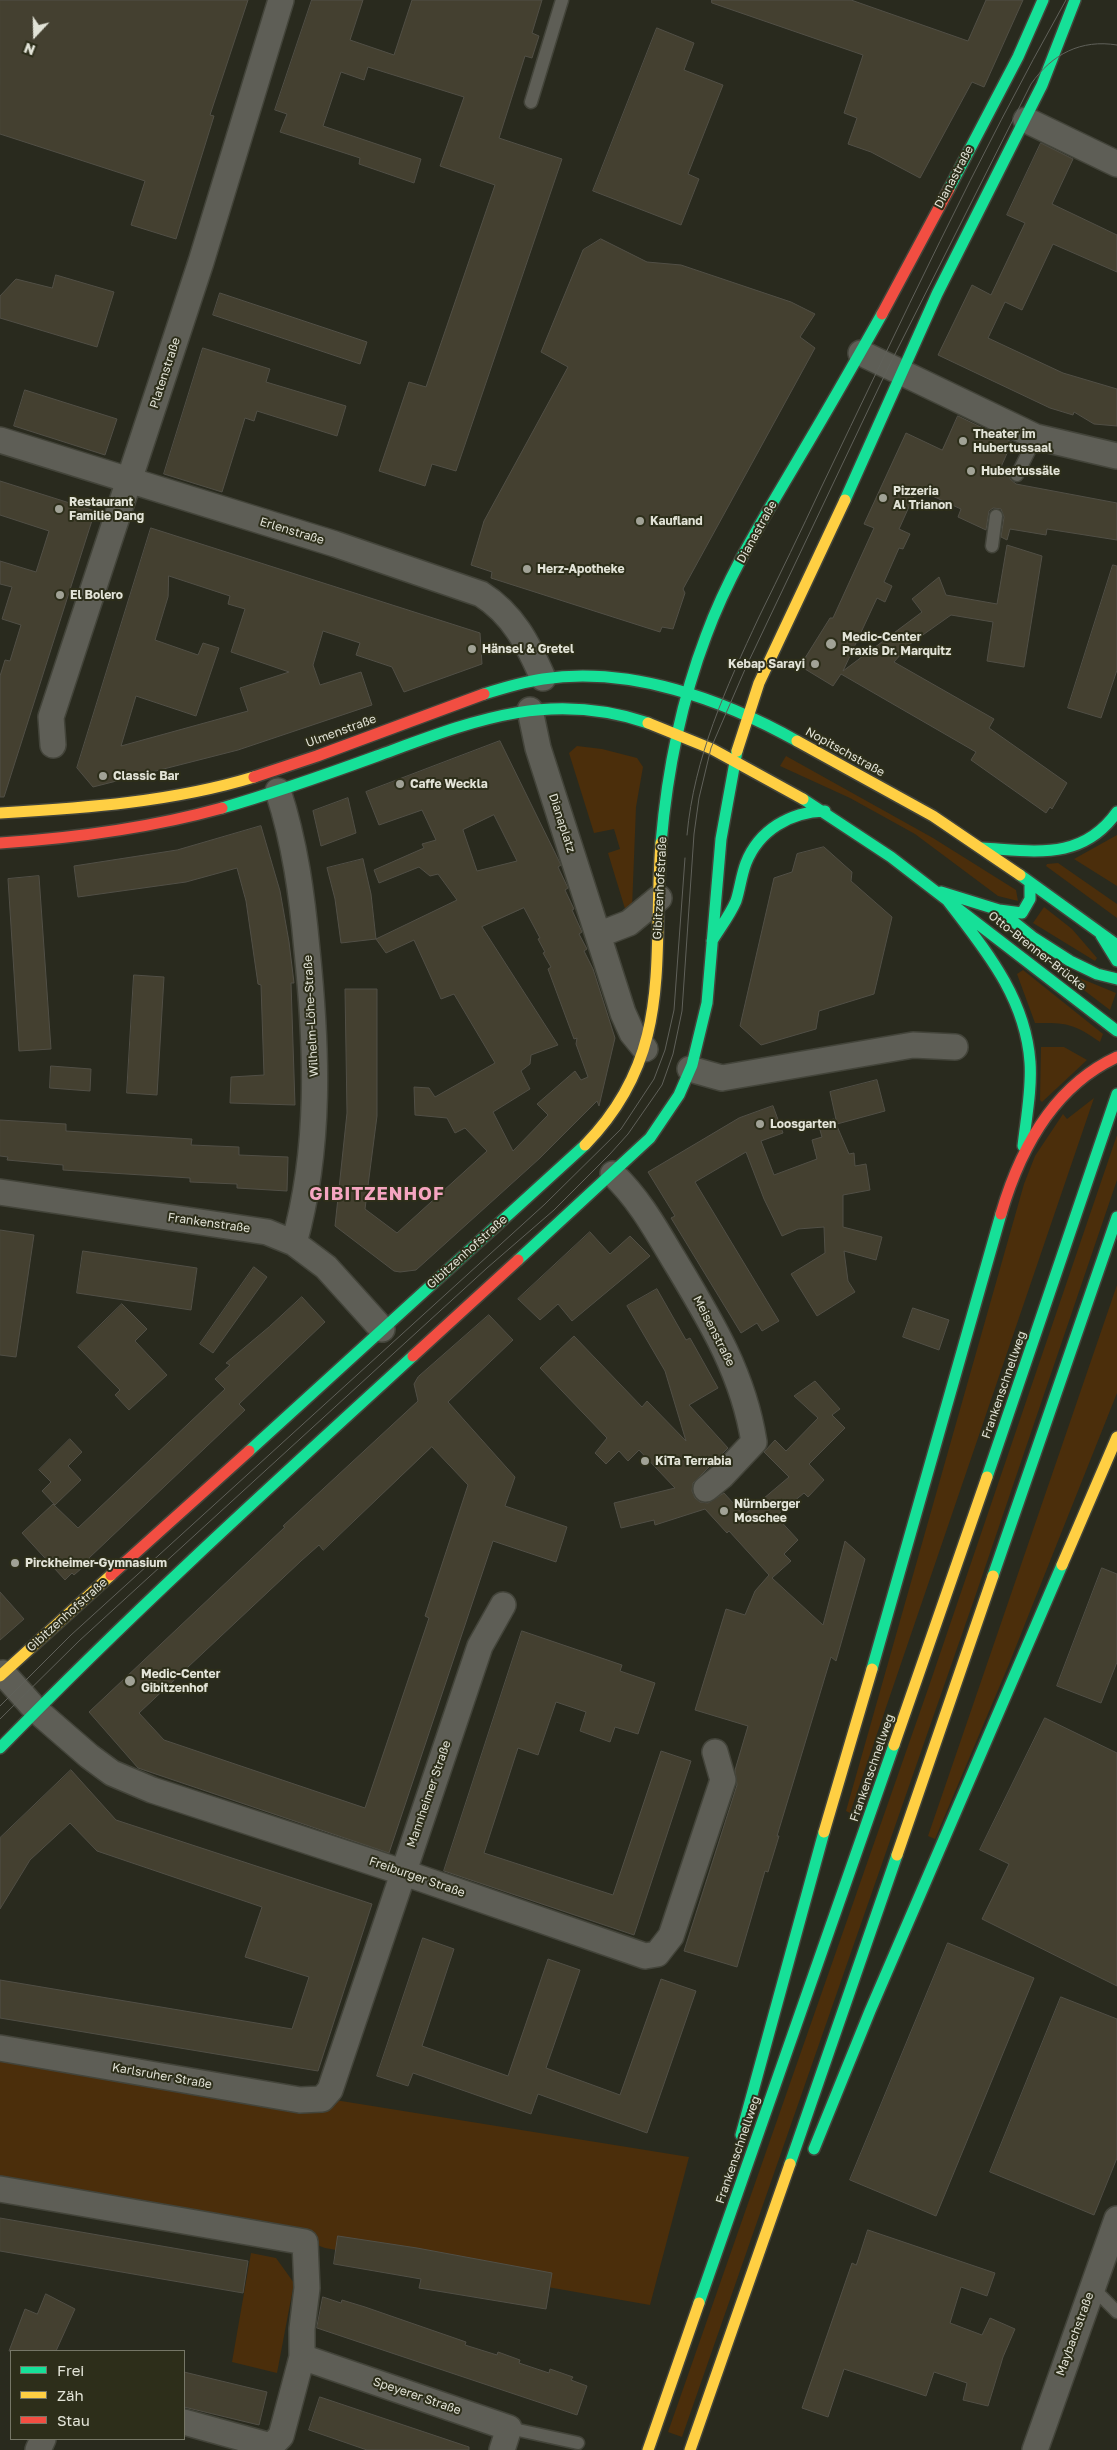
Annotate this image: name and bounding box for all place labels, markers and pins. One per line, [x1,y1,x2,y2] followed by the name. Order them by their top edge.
[973,427,1052,455] place label: Theater im Hubertussaal
[957,435,969,447] marker: Theater im Hubertussaal
[981,464,1060,478] place label: Hubertussäle
[965,465,977,477] marker: Hubertussäle
[893,484,952,512] place label: Pizzeria Al Trianon
[877,492,889,504] marker: Pizzeria Al Trianon
[69,495,144,523] place label: Restaurant Familie Dang
[53,503,65,515] marker: Restaurant Familie Dang
[650,514,703,528] place label: Kaufland
[634,515,646,527] marker: Kaufland
[537,562,624,576] place label: Herz-Apotheke
[521,563,533,575] marker: Herz-Apotheke
[70,588,123,602] place label: El Bolero
[54,589,66,601] marker: El Bolero
[842,630,951,658] place label: Medic-Center Praxis Dr. Marquitz
[824,637,838,651] marker: Medic-Center Praxis Dr. Marquitz
[482,642,574,656] place label: Hänsel & Gretel
[466,643,478,655] marker: Hänsel & Gretel
[728,657,805,671] place label: Kebap Sarayi
[809,658,821,670] marker: Kebap Sarayi
[113,769,179,783] place label: Classic Bar
[97,770,109,782] marker: Classic Bar
[410,777,488,791] place label: Caffe Weckla
[394,778,406,790] marker: Caffe Weckla
[770,1117,836,1131] place label: Loosgarten
[754,1118,766,1130] marker: Loosgarten
[655,1454,731,1468] place label: KiTa Terrabia
[639,1455,651,1467] marker: KiTa Terrabia
[734,1497,800,1525] place label: Nürnberger Moschee
[718,1505,730,1517] marker: Nürnberger Moschee
[25,1556,167,1570] place label: Pirckheimer-Gymnasium
[9,1557,21,1569] marker: Pirckheimer-Gymnasium
[141,1667,220,1695] place label: Medic-Center Gibitzenhof
[123,1674,137,1688] marker: Medic-Center Gibitzenhof

